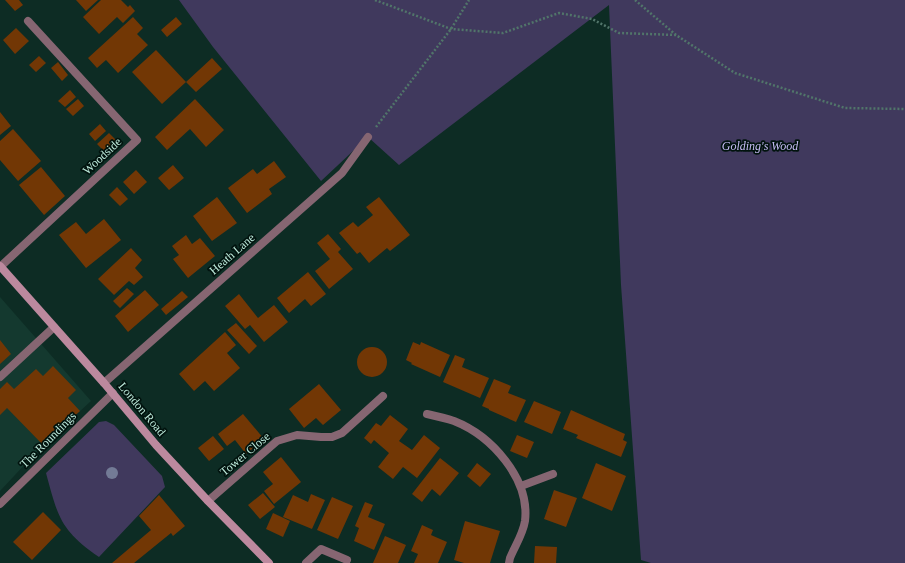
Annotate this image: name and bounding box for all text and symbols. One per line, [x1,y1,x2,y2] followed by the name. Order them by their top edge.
[80,135,124,177] street label: Woodside
[722,139,799,153] park label: Golding's Wood
[206,230,258,278] street label: Heath Lane
[116,379,168,439] street label: London Road
[17,409,79,471] street label: The Roundings
[217,429,273,479] street label: Tower Close

